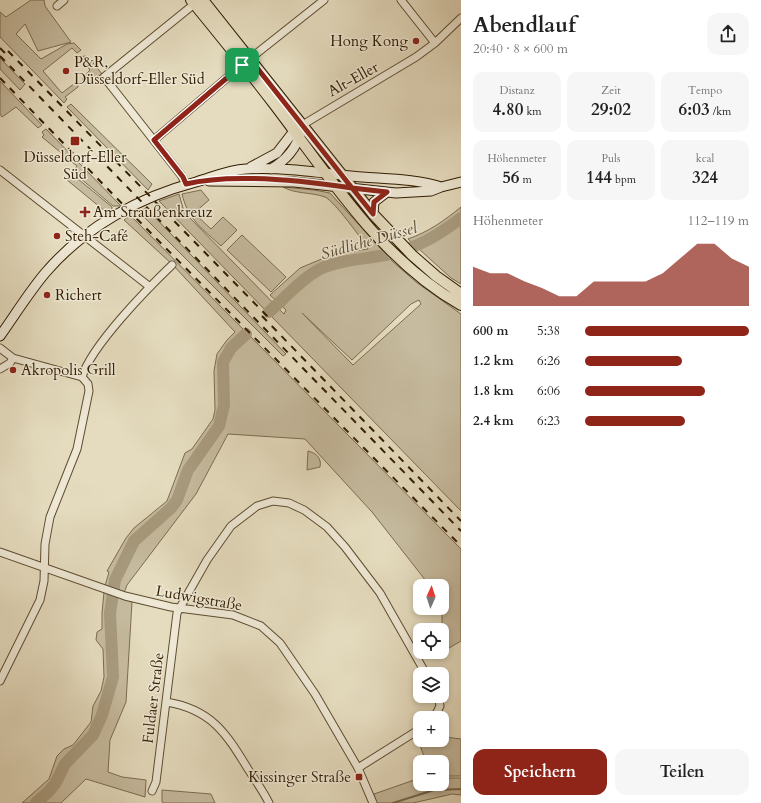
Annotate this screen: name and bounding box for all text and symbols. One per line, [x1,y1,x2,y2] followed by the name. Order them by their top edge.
[473,10,576,40] text: Abendlauf
[707,13,749,55] button: share
[330,31,409,51] place label: Hong Kong
[411,36,421,46] marker: Hong Kong
[473,40,568,58] text: 20:40 · 8 × 600 m
[225,48,259,82] pin
[74,52,205,89] place label: P&R, Düsseldorf-Eller Süd
[231,54,253,76] icon: arrive
[324,57,382,101] street label: Alt-Eller
[61,66,71,76] marker: P&R, Düsseldorf-Eller Süd
[499,83,535,98] text: Distanz
[601,83,621,98] text: Zeit
[688,83,722,98] text: Tempo
[492,98,523,121] text: 4.80
[591,98,631,121] text: 29:02
[679,98,710,121] text: 6:03
[523,104,542,119] text: km
[710,104,731,119] text: /km
[69,135,81,147] marker: Düsseldorf-Eller Süd
[23,147,127,184] place label: Düsseldorf-Eller Süd
[487,151,547,166] text: Höhenmeter
[601,151,621,166] text: Puls
[696,151,714,166] text: kcal
[502,166,520,189] text: 56
[586,166,612,189] text: 144
[692,166,718,189] text: 324
[520,172,532,187] text: m
[612,172,636,187] text: bpm
[93,202,213,222] place label: Am Straußenkreuz
[80,207,90,217] marker: Am Straußenkreuz
[473,212,543,230] text: Höhenmeter
[687,212,749,230] text: 112–119 m
[318,217,420,265] water label: Südliche Düssel
[65,226,129,246] place label: Steh-Café
[52,231,62,241] marker: Steh-Café
[55,285,102,305] place label: Richert
[42,290,52,300] marker: Richert
[473,322,508,340] text: 600 m
[537,322,560,340] text: 5:38
[473,352,514,370] text: 1.2 km
[537,352,560,370] text: 6:26
[21,360,116,380] place label: Akropolis Grill
[8,365,18,375] marker: Akropolis Grill
[473,382,514,400] text: 1.8 km
[537,382,560,400] text: 6:06
[473,412,514,430] text: 2.4 km
[537,412,560,430] text: 6:23
[413,579,449,615] north arrow
[413,579,449,791] map controls
[154,581,244,615] street label: Ludwigstraße
[413,623,449,659] button: locate
[138,651,169,745] street label: Fuldaer Straße
[413,667,449,703] button: layers
[413,711,449,747] button: +
[473,749,607,795] button: Speichern
[615,749,749,795] button: Teilen
[413,755,449,791] button: −
[248,767,351,787] place label: Kissinger Straße
[354,772,364,782] marker: Kissinger Straße

